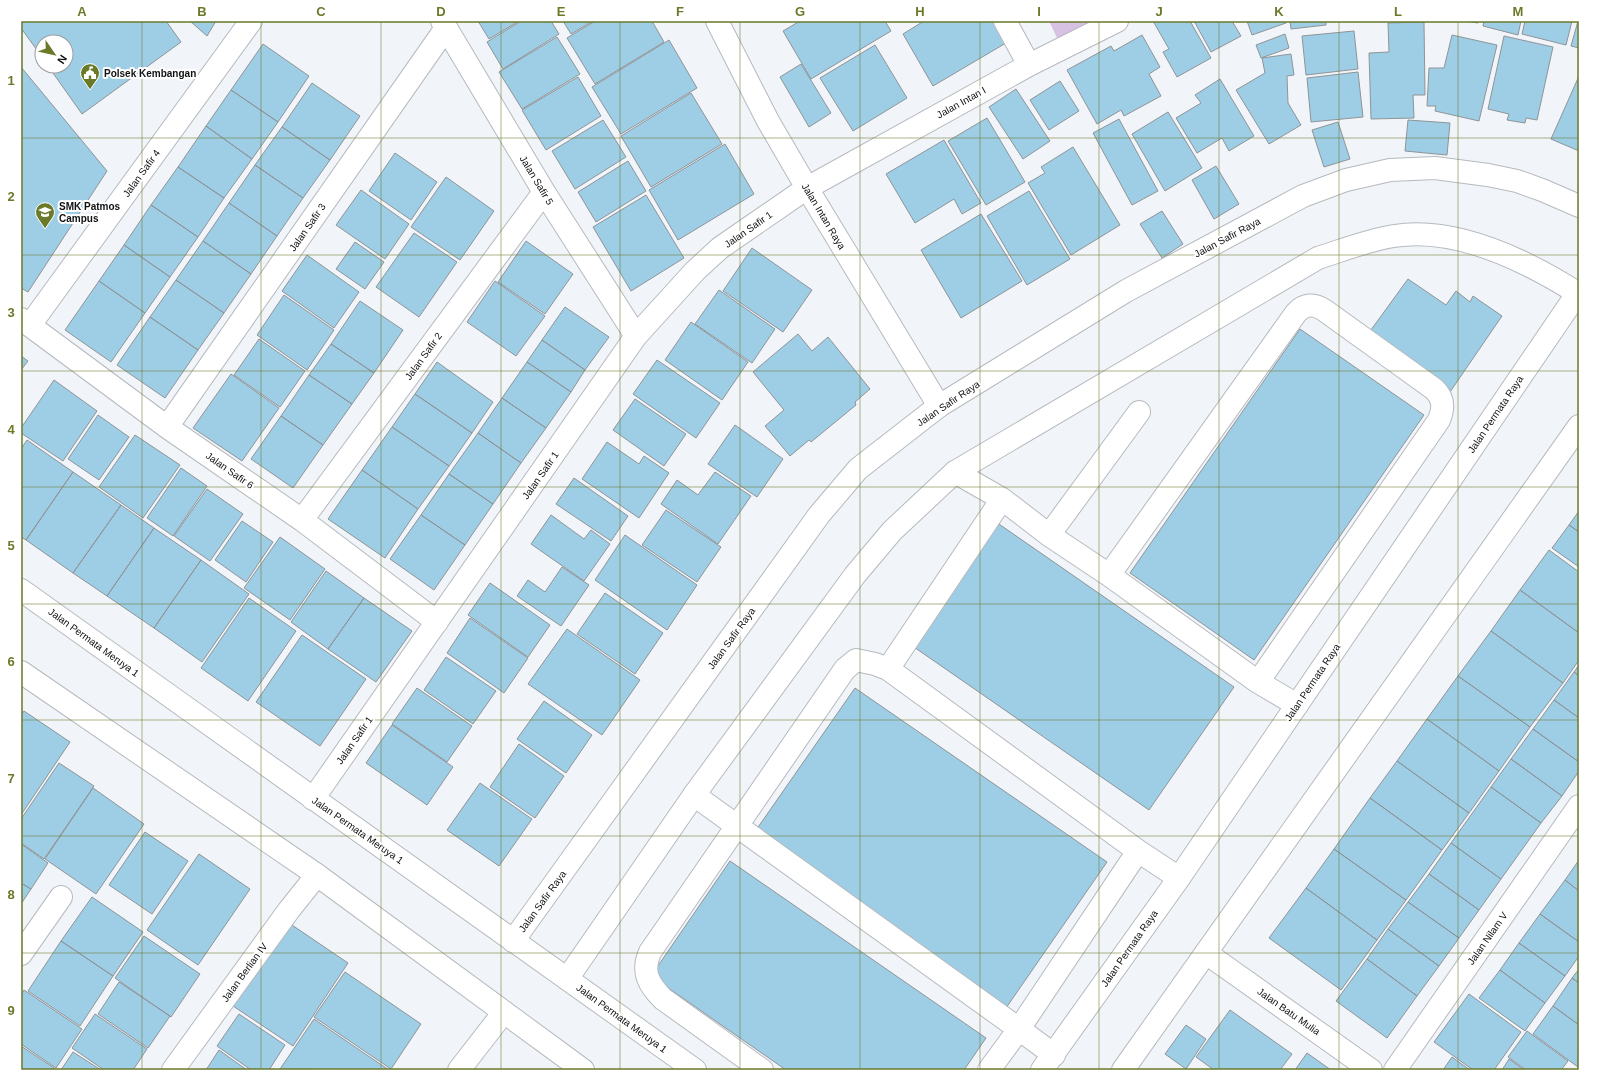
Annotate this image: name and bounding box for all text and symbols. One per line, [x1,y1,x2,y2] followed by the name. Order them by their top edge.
[77,4,87,19] text: A
[197,4,207,19] text: B
[316,4,326,19] text: C
[436,4,446,19] text: D
[557,4,566,19] text: E
[676,4,684,19] text: F
[795,4,805,19] text: G
[915,4,925,19] text: H
[1037,4,1041,19] text: I
[1155,4,1163,19] text: J
[1274,4,1284,19] text: K
[1394,4,1402,19] text: L
[1513,4,1523,19] text: M
[34,34,74,74] north arrow
[55,53,69,66] text: N
[79,62,101,90] public building icon: Polsek Kembangan
[104,68,196,79] place label: Polsek Kembangan
[7,73,15,88] text: 1
[935,84,988,120] street label: Jalan Intan I
[121,147,162,199] street label: Jalan Safir 4
[518,154,556,207] street label: Jalan Safir 5
[800,181,848,252] street label: Jalan Intan Raya
[7,189,15,204] text: 2
[34,201,56,229] school or university icon: SMK Patmos Campus
[59,201,121,224] place label: SMK Patmos Campus
[287,201,328,253] street label: Jalan Safir 3
[722,209,775,250] street label: Jalan Safir 1
[1192,215,1263,260] street label: Jalan Safir Raya
[7,305,15,320] text: 3
[403,330,444,382] street label: Jalan Safir 2
[1466,373,1526,455] street label: Jalan Permata Raya
[915,378,982,428] street label: Jalan Safir Raya
[7,422,15,437] text: 4
[520,449,561,501] street label: Jalan Safir 1
[204,450,256,491] street label: Jalan Safir 6
[7,538,15,553] text: 5
[705,605,758,671] street label: Jalan Safir Raya
[46,606,141,679] street label: Jalan Permata Meruya 1
[1283,641,1343,723] street label: Jalan Permata Raya
[7,654,15,669] text: 6
[334,714,375,766] street label: Jalan Safir 1
[7,771,15,786] text: 7
[310,795,406,866] street label: Jalan Permata Meruya 1
[516,868,569,934] street label: Jalan Safir Raya
[7,887,15,902] text: 8
[1099,908,1160,989] street label: Jalan Permata Raya
[1465,910,1510,967] street label: Jalan Nilam V
[219,940,270,1004] street label: Jalan Berlian IV
[574,982,669,1055] street label: Jalan Permata Meruya 1
[1255,986,1323,1037] street label: Jalan Batu Mulia
[7,1003,15,1018] text: 9

